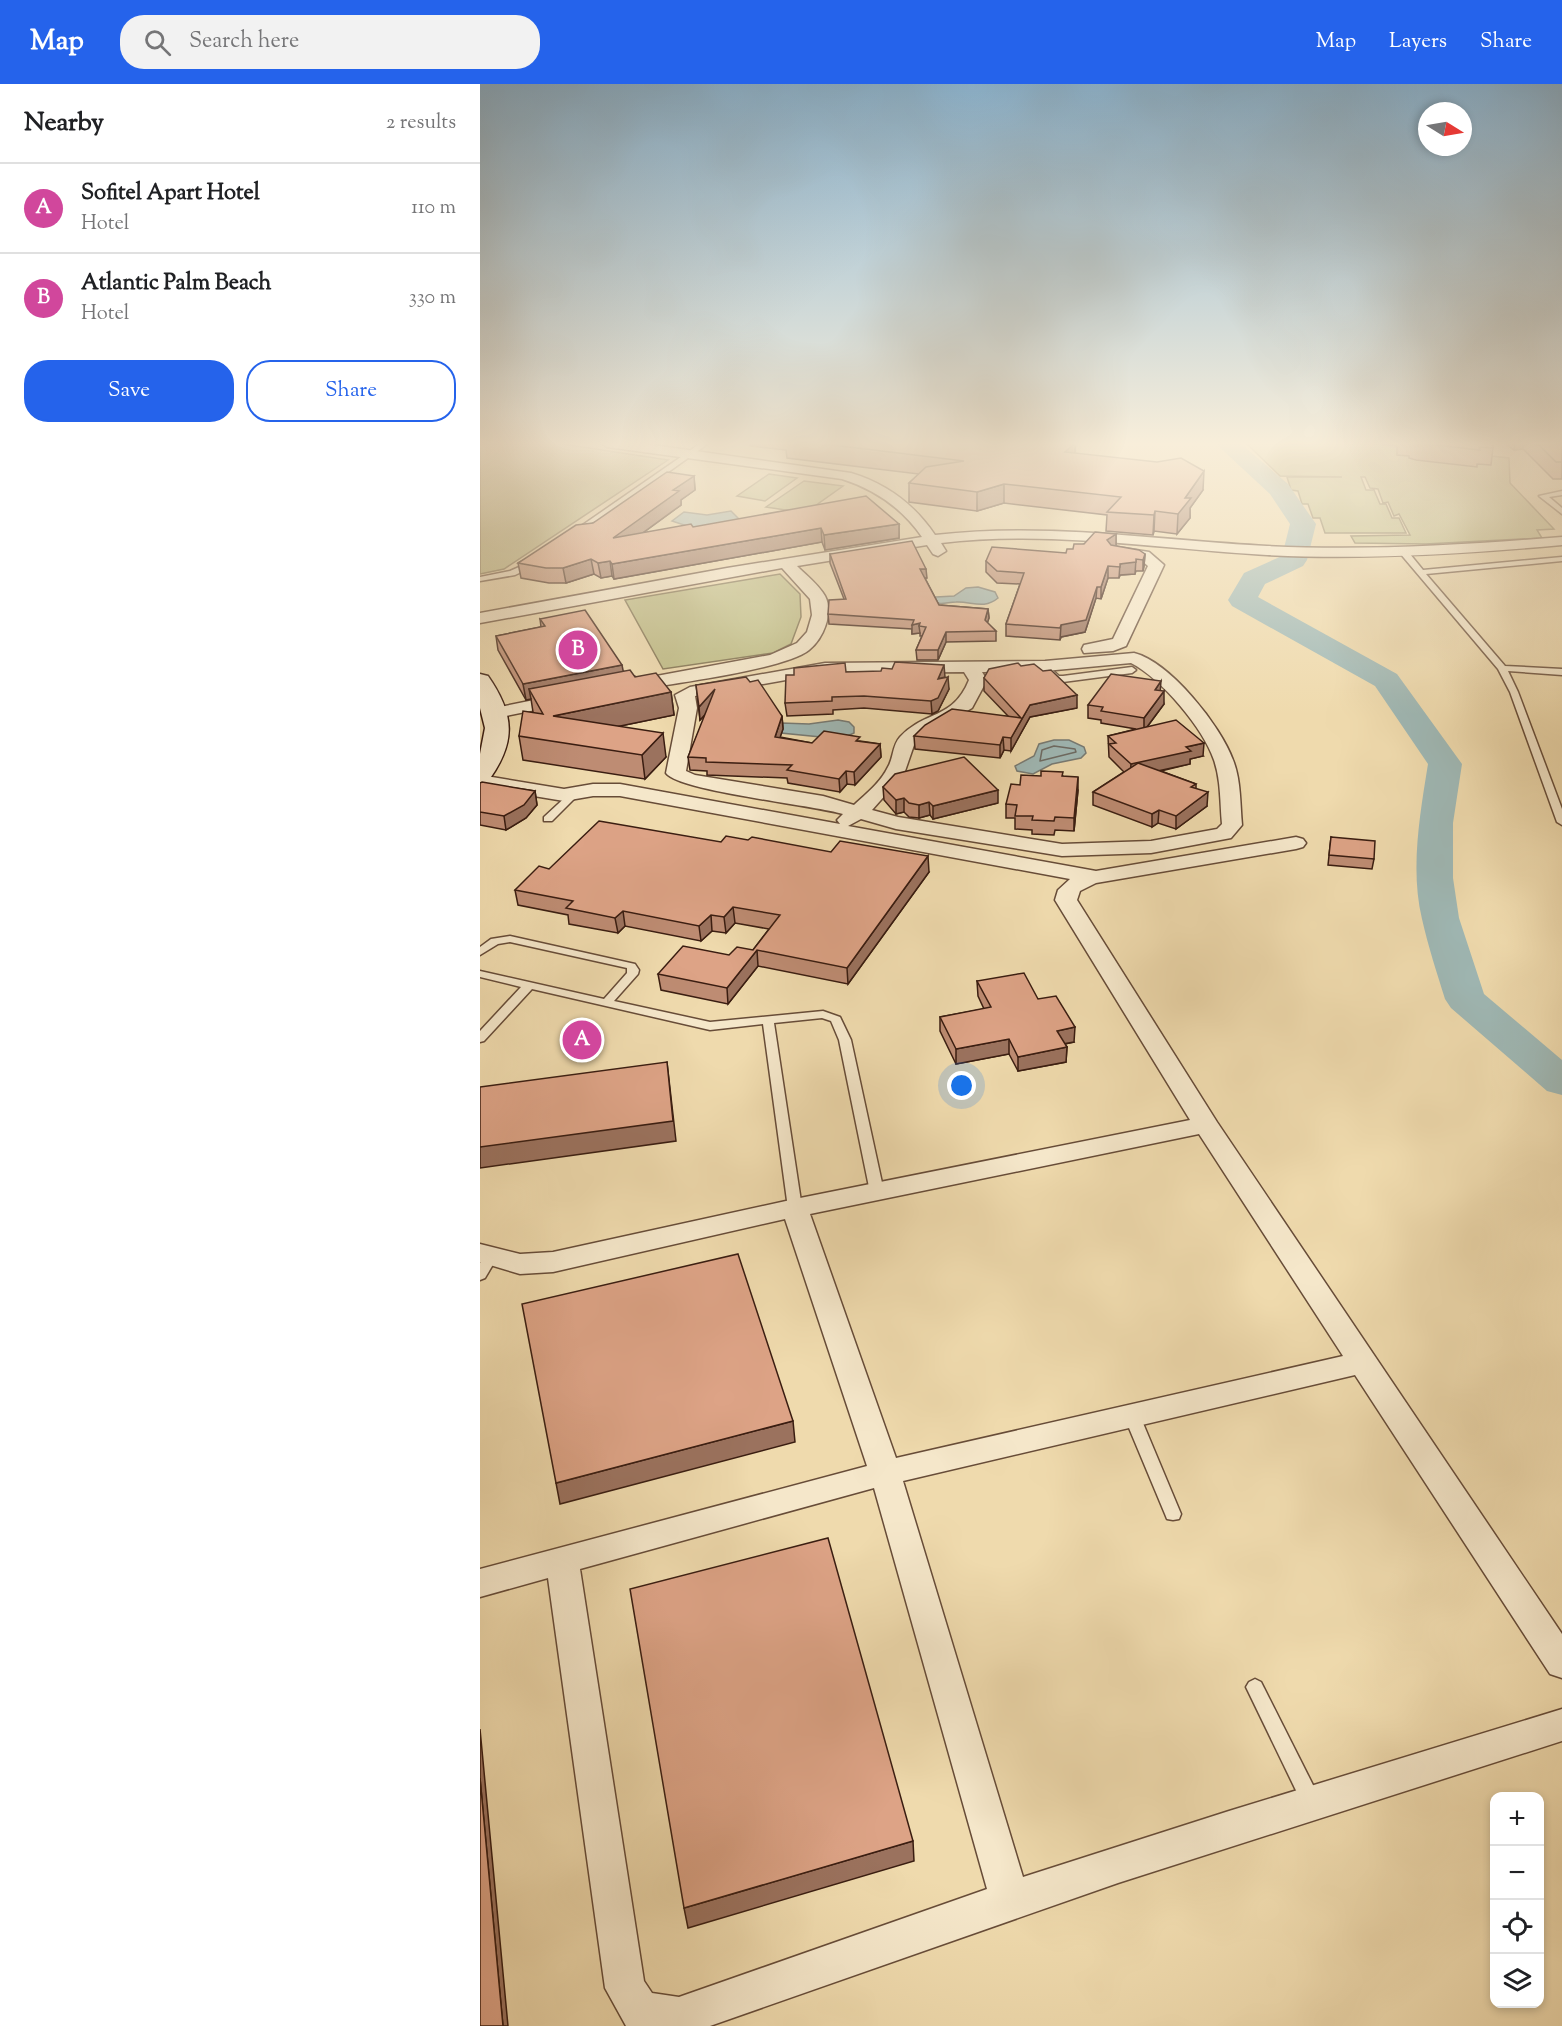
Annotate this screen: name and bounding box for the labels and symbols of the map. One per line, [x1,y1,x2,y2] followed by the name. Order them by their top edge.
[1418,102,1472,156] north arrow
[558,628,598,672] pin: B
[562,1018,602,1062] pin: A
[947,1071,976,1100] your location

